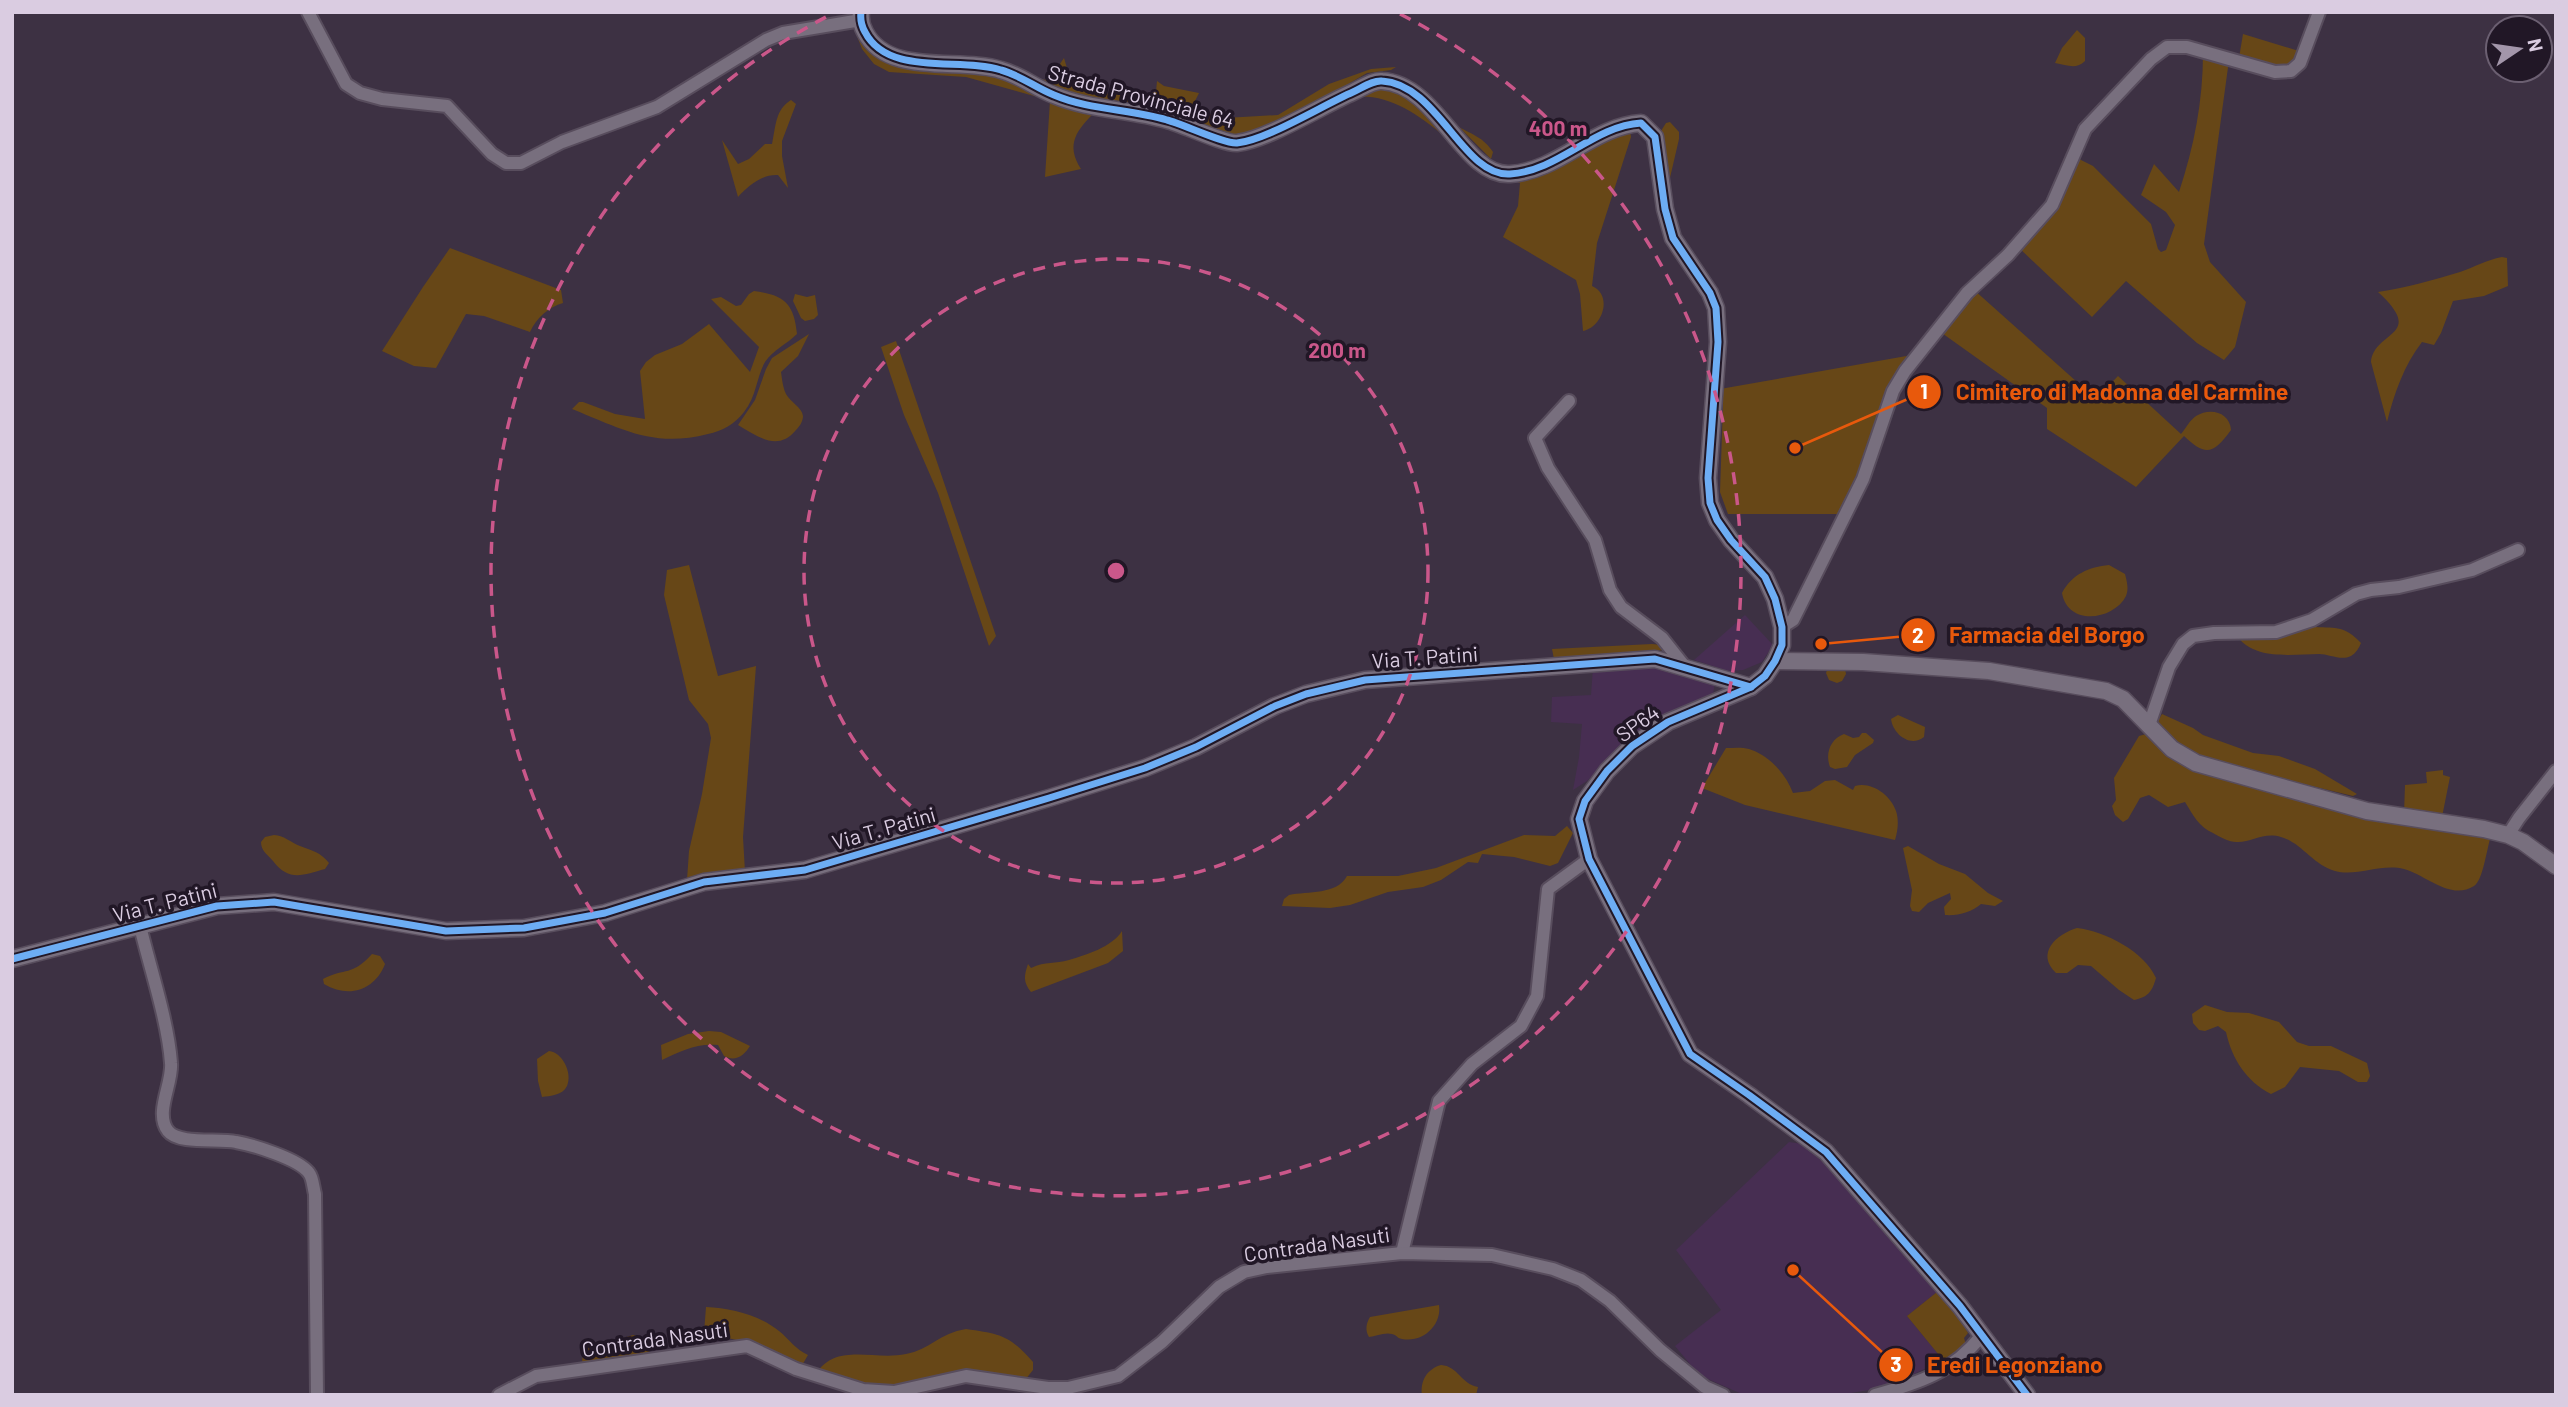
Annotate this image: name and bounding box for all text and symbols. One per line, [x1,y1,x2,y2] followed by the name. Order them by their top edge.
[2484,14,2554,84] north arrow
[2523,36,2549,54] text: N
[1046,59,1237,132] street label: Strada Provinciale 64
[1529,115,1587,140] text: 400 m
[1308,337,1366,362] text: 200 m
[1907,370,2303,414] callout: Cimitero di Madonna del Carmine
[1956,377,2288,405] text: Cimitero di Madonna del Carmine
[1920,378,1928,403] text: 1
[1104,559,1128,583] centre of rings
[1900,613,2159,657] callout: Farmacia del Borgo
[1949,620,2145,648] text: Farmacia del Borgo
[1912,622,1924,647] text: 2
[1371,640,1479,673] street label: Via T. Patini
[1611,699,1664,747] street label: SP64
[829,801,938,854] street label: Via T. Patini
[110,877,219,927] street label: Via T. Patini
[1242,1221,1391,1266] street label: Contrada Nasuti
[580,1316,729,1361] street label: Contrada Nasuti
[1878,1343,2117,1387] callout: Eredi Legonziano
[1927,1350,2103,1378] text: Eredi Legonziano
[1890,1351,1902,1376] text: 3

